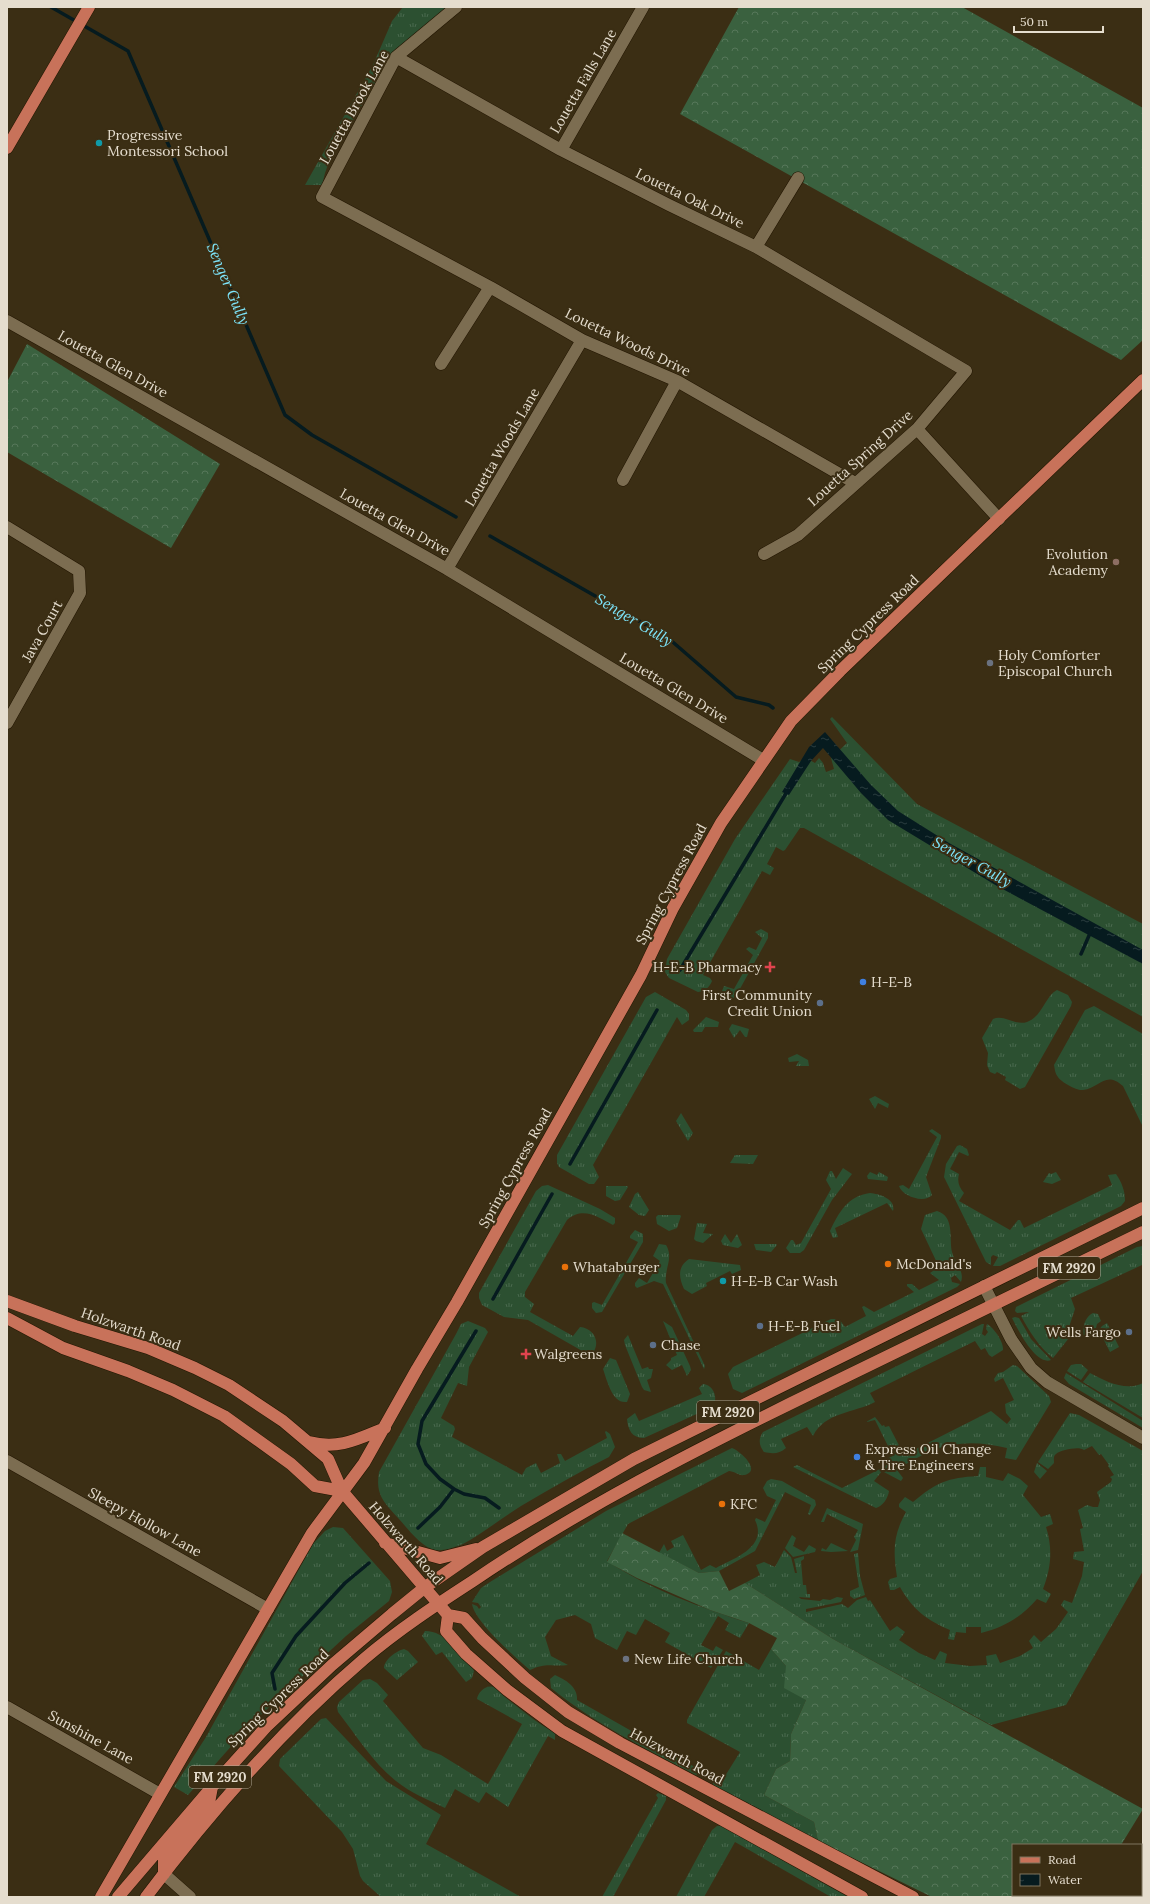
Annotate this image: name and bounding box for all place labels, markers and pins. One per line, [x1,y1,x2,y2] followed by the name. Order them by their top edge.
[107,126,228,160] place label: Progressive Montessori School
[94,138,104,148] marker: Progressive Montessori School
[1046,545,1109,579] place label: Evolution Academy
[1111,557,1121,567] marker: Evolution Academy
[998,646,1112,680] place label: Holy Comforter Episcopal Church
[985,658,995,668] marker: Holy Comforter Episcopal Church
[653,958,763,976] place label: H-E-B Pharmacy
[765,962,775,972] marker: H-E-B Pharmacy
[871,973,912,991] place label: H-E-B
[858,977,868,987] marker: H-E-B
[702,986,813,1020] place label: First Community Credit Union
[815,998,825,1008] marker: First Community Credit Union
[896,1255,972,1273] place label: McDonald's
[573,1258,659,1276] place label: Whataburger
[883,1259,893,1269] marker: McDonald's
[560,1262,570,1272] marker: Whataburger
[731,1272,838,1290] place label: H-E-B Car Wash
[718,1276,728,1286] marker: H-E-B Car Wash
[768,1317,840,1335] place label: H-E-B Fuel
[755,1321,765,1331] marker: H-E-B Fuel
[1046,1323,1121,1341] place label: Wells Fargo
[1124,1327,1134,1337] marker: Wells Fargo
[661,1336,701,1354] place label: Chase
[648,1340,658,1350] marker: Chase
[534,1345,602,1363] place label: Walgreens
[521,1349,531,1359] marker: Walgreens
[865,1440,992,1474] place label: Express Oil Change & Tire Engineers
[852,1452,862,1462] marker: Express Oil Change & Tire Engineers
[730,1495,757,1513] place label: KFC
[717,1499,727,1509] marker: KFC
[634,1650,743,1668] place label: New Life Church
[621,1654,631,1664] marker: New Life Church

